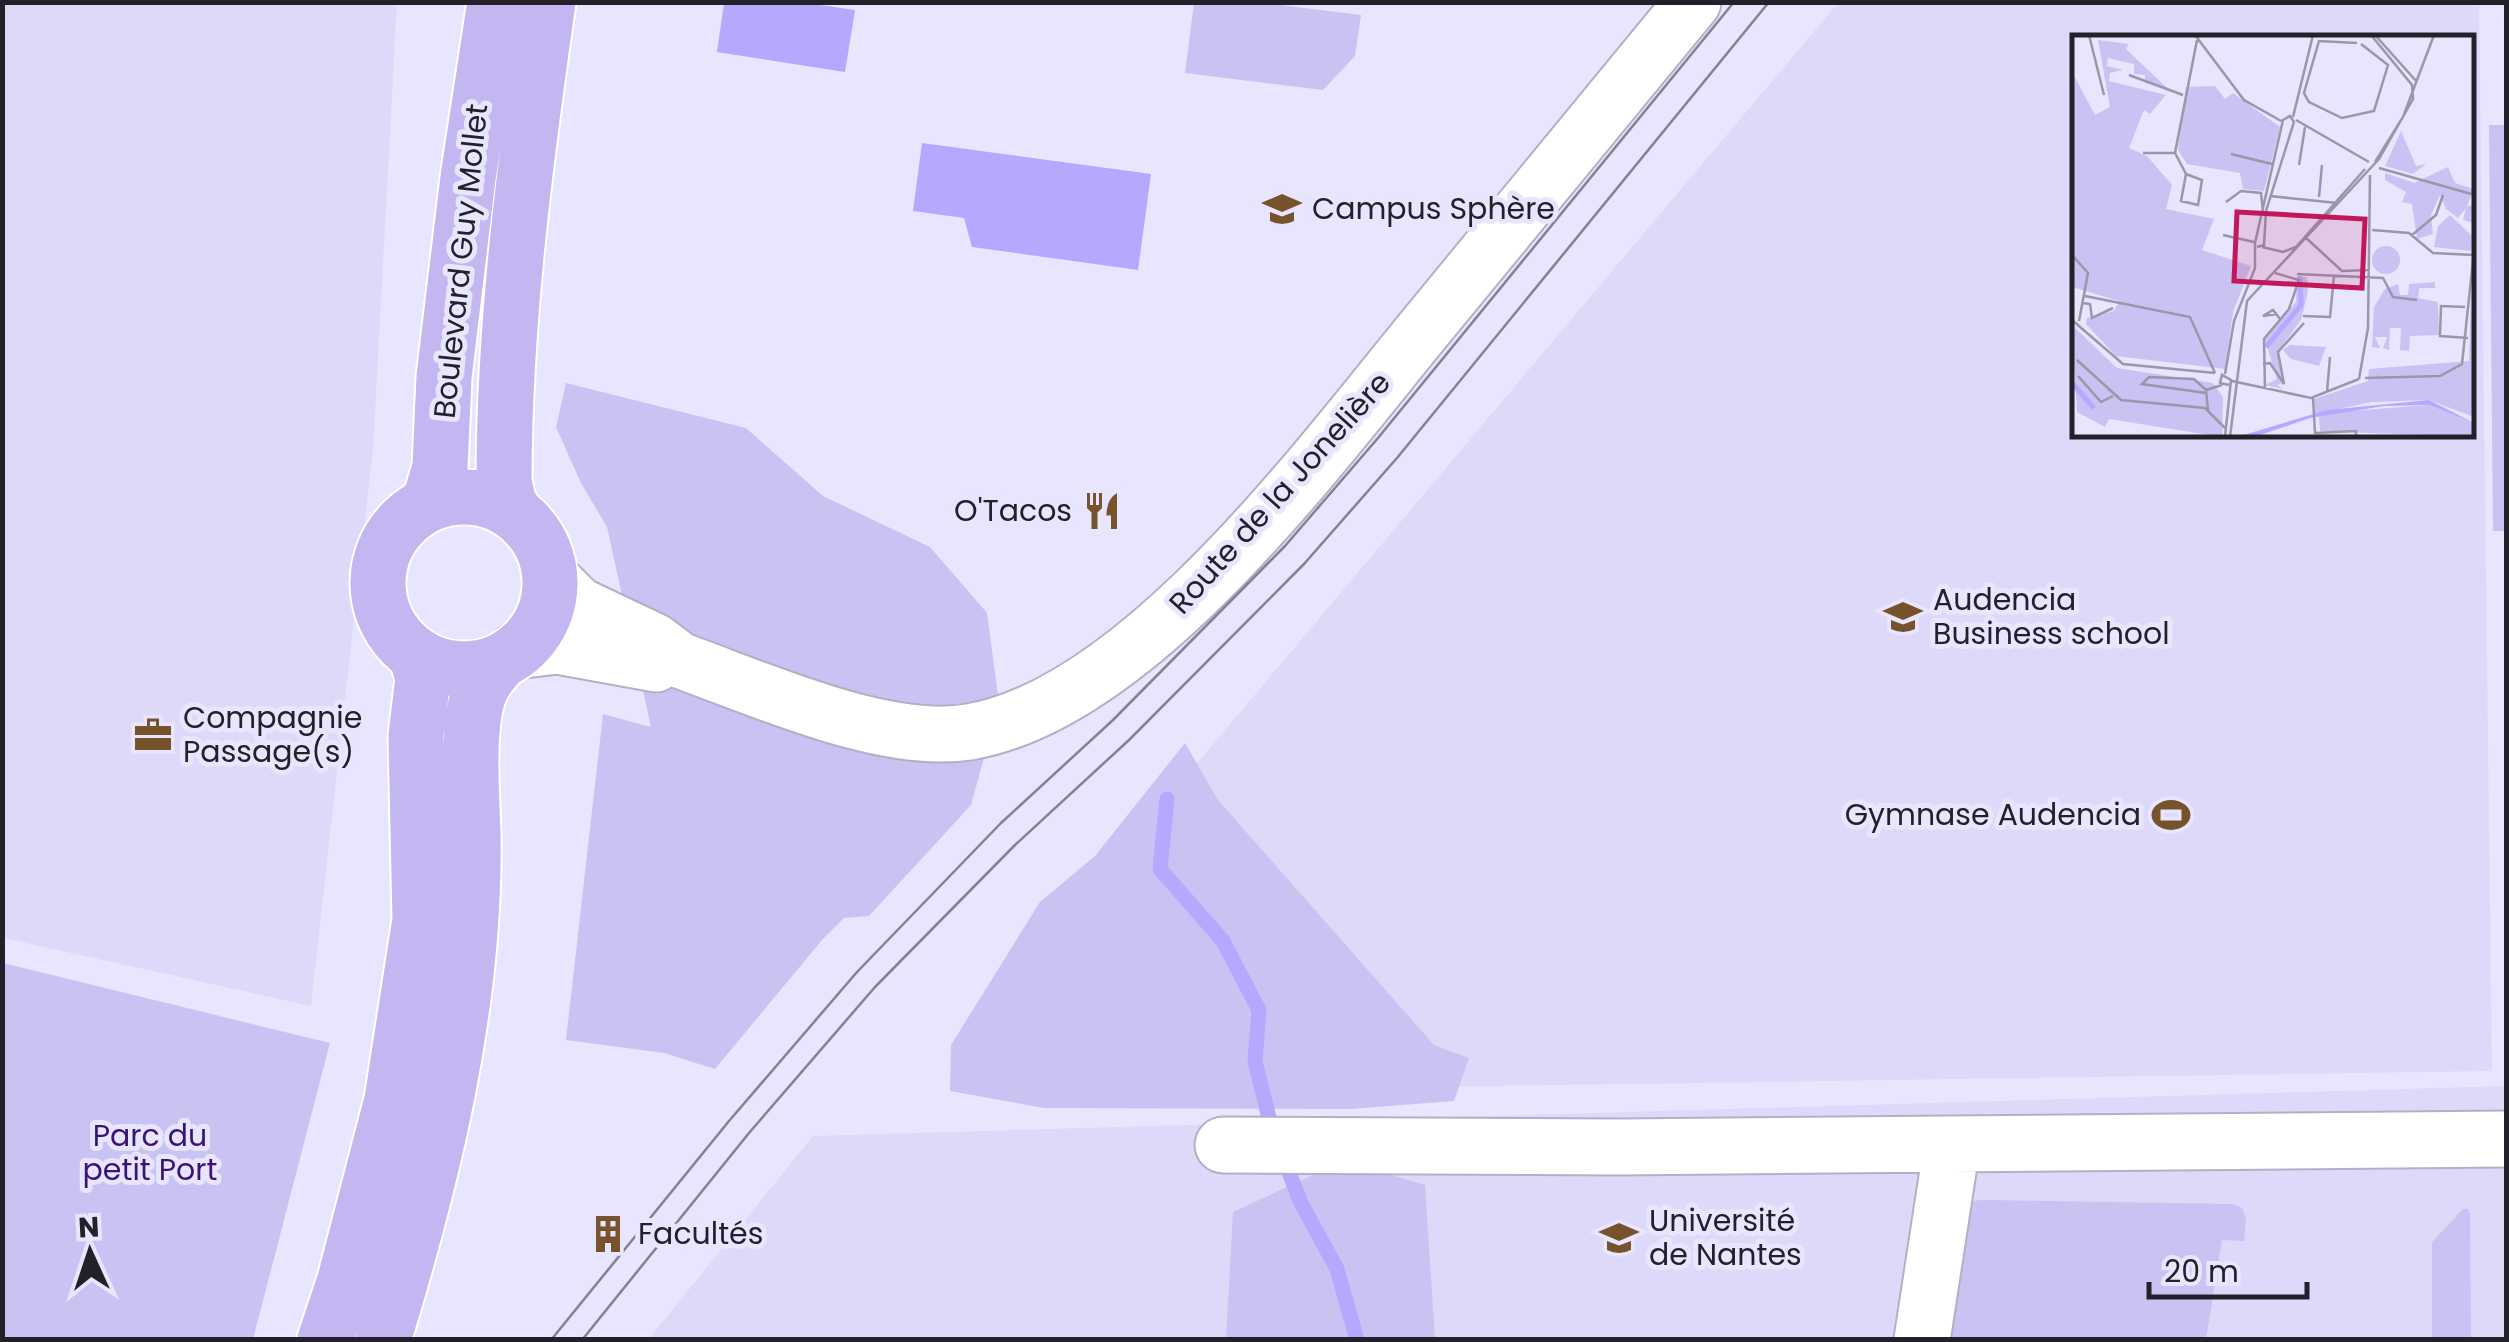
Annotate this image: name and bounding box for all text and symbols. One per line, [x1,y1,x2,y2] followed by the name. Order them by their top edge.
[2072,35,2474,438] inset map
[423,102,498,420] street label: Boulevard Guy Mollet
[1312,187,1555,230] place label: Campus Sphère
[1261,188,1303,230] school or university icon: Campus Sphère
[1159,362,1400,623] street label: Route de la Jonelière
[954,489,1072,532] place label: O'Tacos
[1081,490,1123,532] restaurant icon: O'Tacos
[1933,578,2170,655] place label: Audencia Business school
[1882,596,1924,638] school or university icon: Audencia Business school
[183,696,362,773] place label: Compagnie Passage(s)
[132,714,174,756] office icon: Compagnie Passage(s)
[1845,793,2141,836] place label: Gymnase Audencia
[2150,794,2192,836] sports icon: Gymnase Audencia
[83,1114,217,1191] park label: Parc du petit Port
[1649,1199,1802,1276] place label: Université de Nantes
[40,1202,140,1302] north arrow
[77,1208,100,1248] text: N
[638,1212,763,1255] place label: Facultés
[587,1213,629,1255] building icon: Facultés
[1598,1217,1640,1259] school or university icon: Université de Nantes
[2149,1237,2306,1299] scale bar
[2164,1250,2239,1293] text: 20 m

